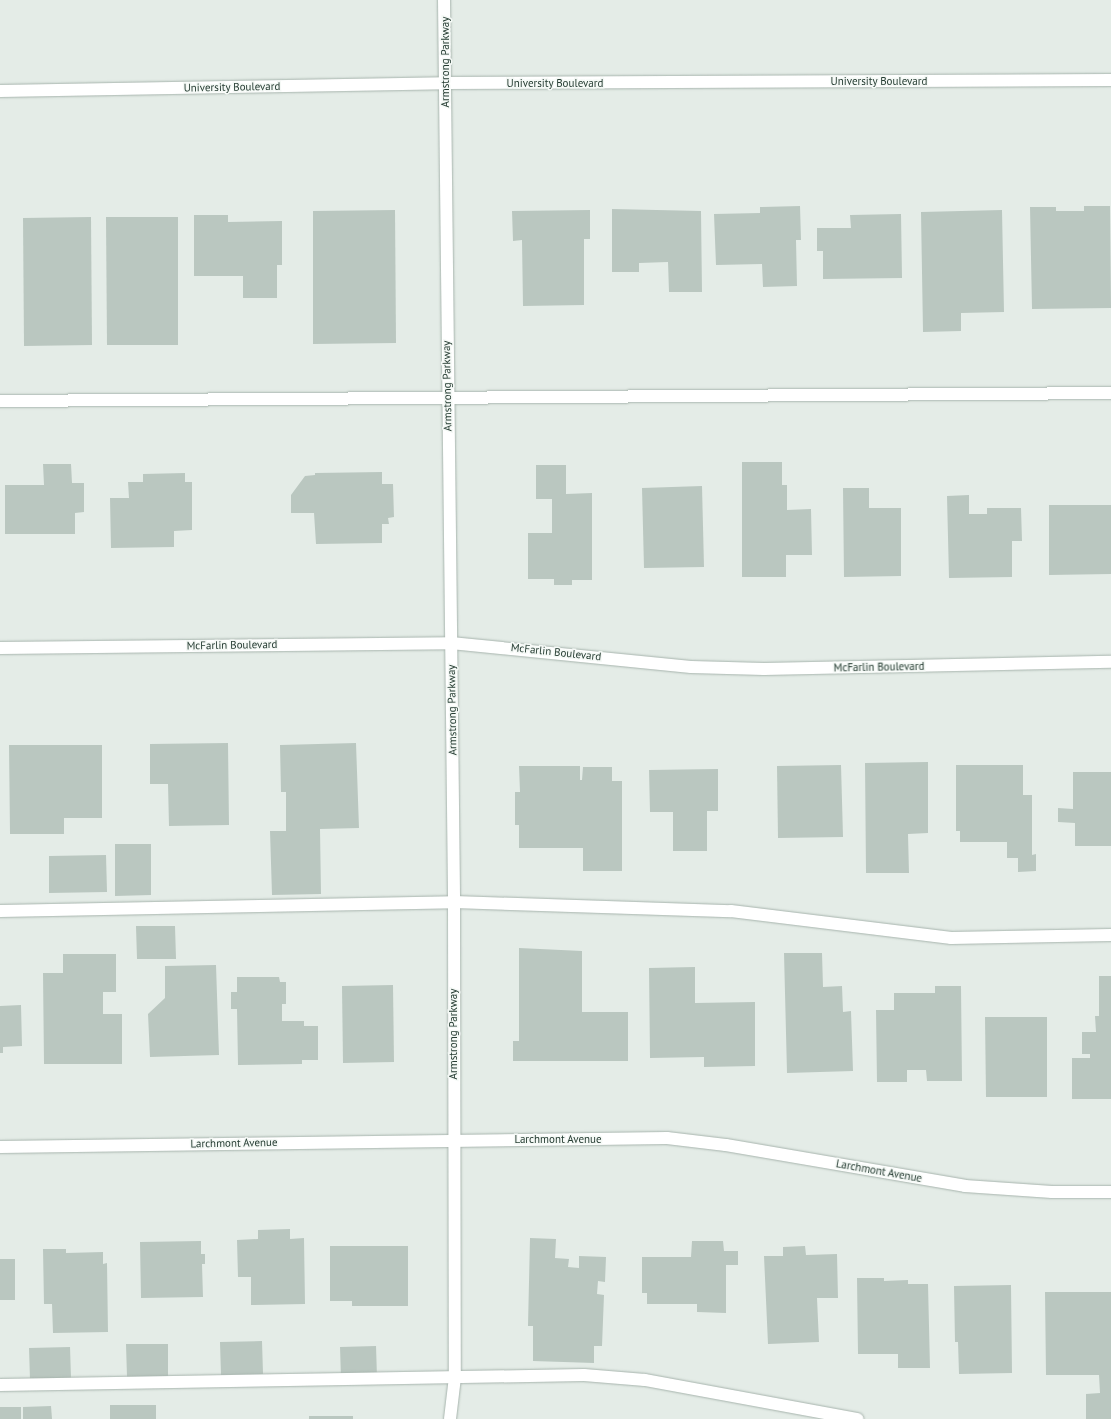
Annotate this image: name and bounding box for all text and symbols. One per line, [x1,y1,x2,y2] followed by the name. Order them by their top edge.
[438,17,452,107] street label: Armstrong Parkway
[830,74,928,88] street label: University Boulevard
[506,76,604,90] street label: University Boulevard
[183,80,281,94] street label: University Boulevard
[440,340,454,432] street label: Armstrong Parkway
[186,638,278,652] street label: McFarlin Boulevard
[510,641,602,663] street label: McFarlin Boulevard
[833,660,925,674] street label: McFarlin Boulevard
[445,664,459,756] street label: Armstrong Parkway
[446,989,460,1079] street label: Armstrong Parkway
[514,1132,602,1146] street label: Larchmont Avenue
[190,1136,278,1150] street label: Larchmont Avenue
[835,1157,923,1185] street label: Larchmont Avenue

